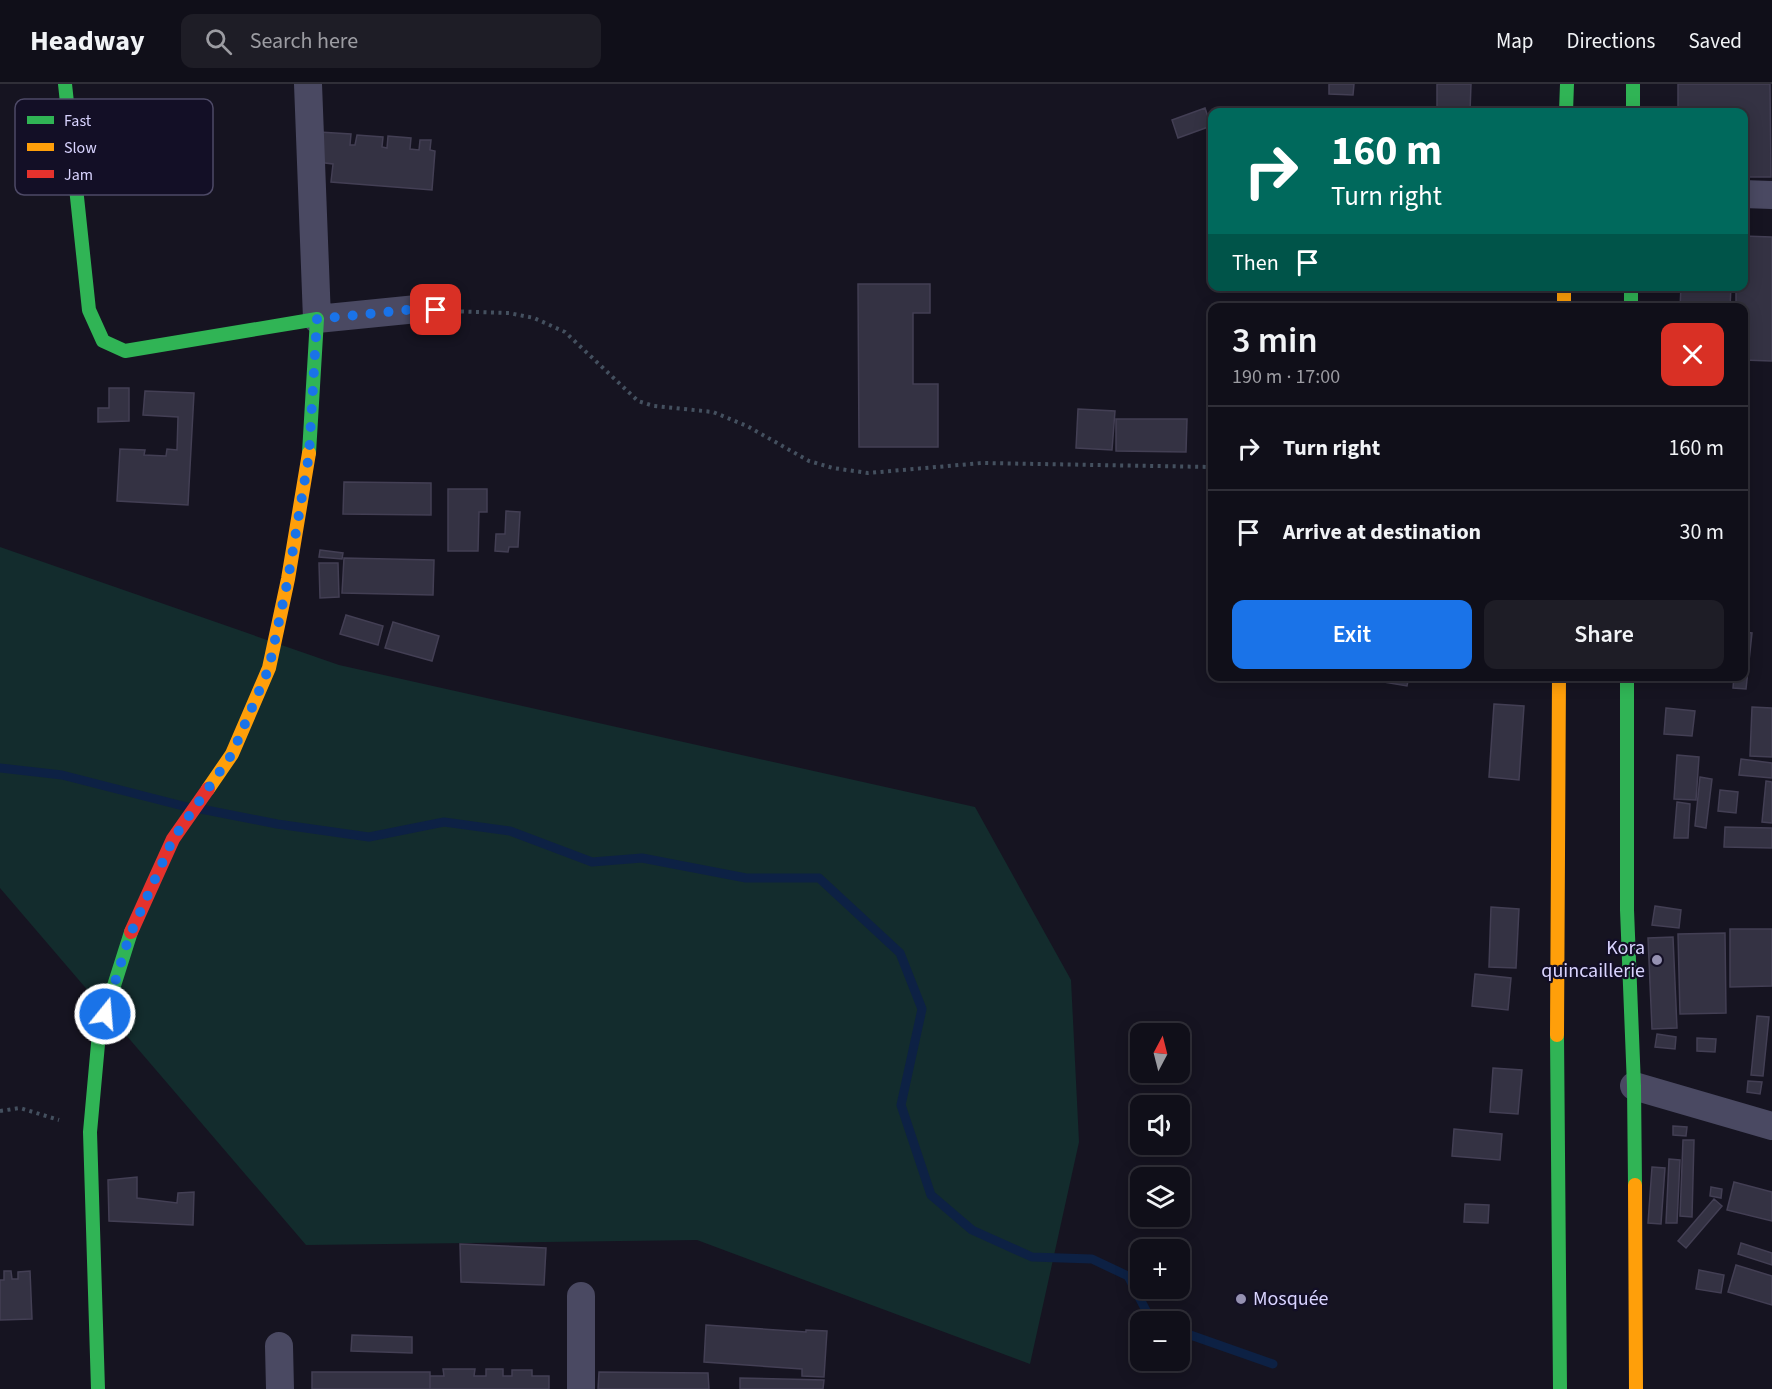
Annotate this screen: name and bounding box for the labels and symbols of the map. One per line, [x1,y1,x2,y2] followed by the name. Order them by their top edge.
[15,99,213,195] legend
[64,110,92,132] text: Fast
[64,137,97,159] text: Slow
[64,164,93,186] text: Jam
[410,284,461,335] pin
[1541,934,1645,985] place label: Kora quincaillerie
[1650,953,1664,967] marker: Kora quincaillerie
[73,982,137,1046] position arrow
[1130,1023,1190,1083] north arrow
[1253,1285,1329,1313] place label: Mosquée
[1234,1292,1248,1306] marker: Mosquée

